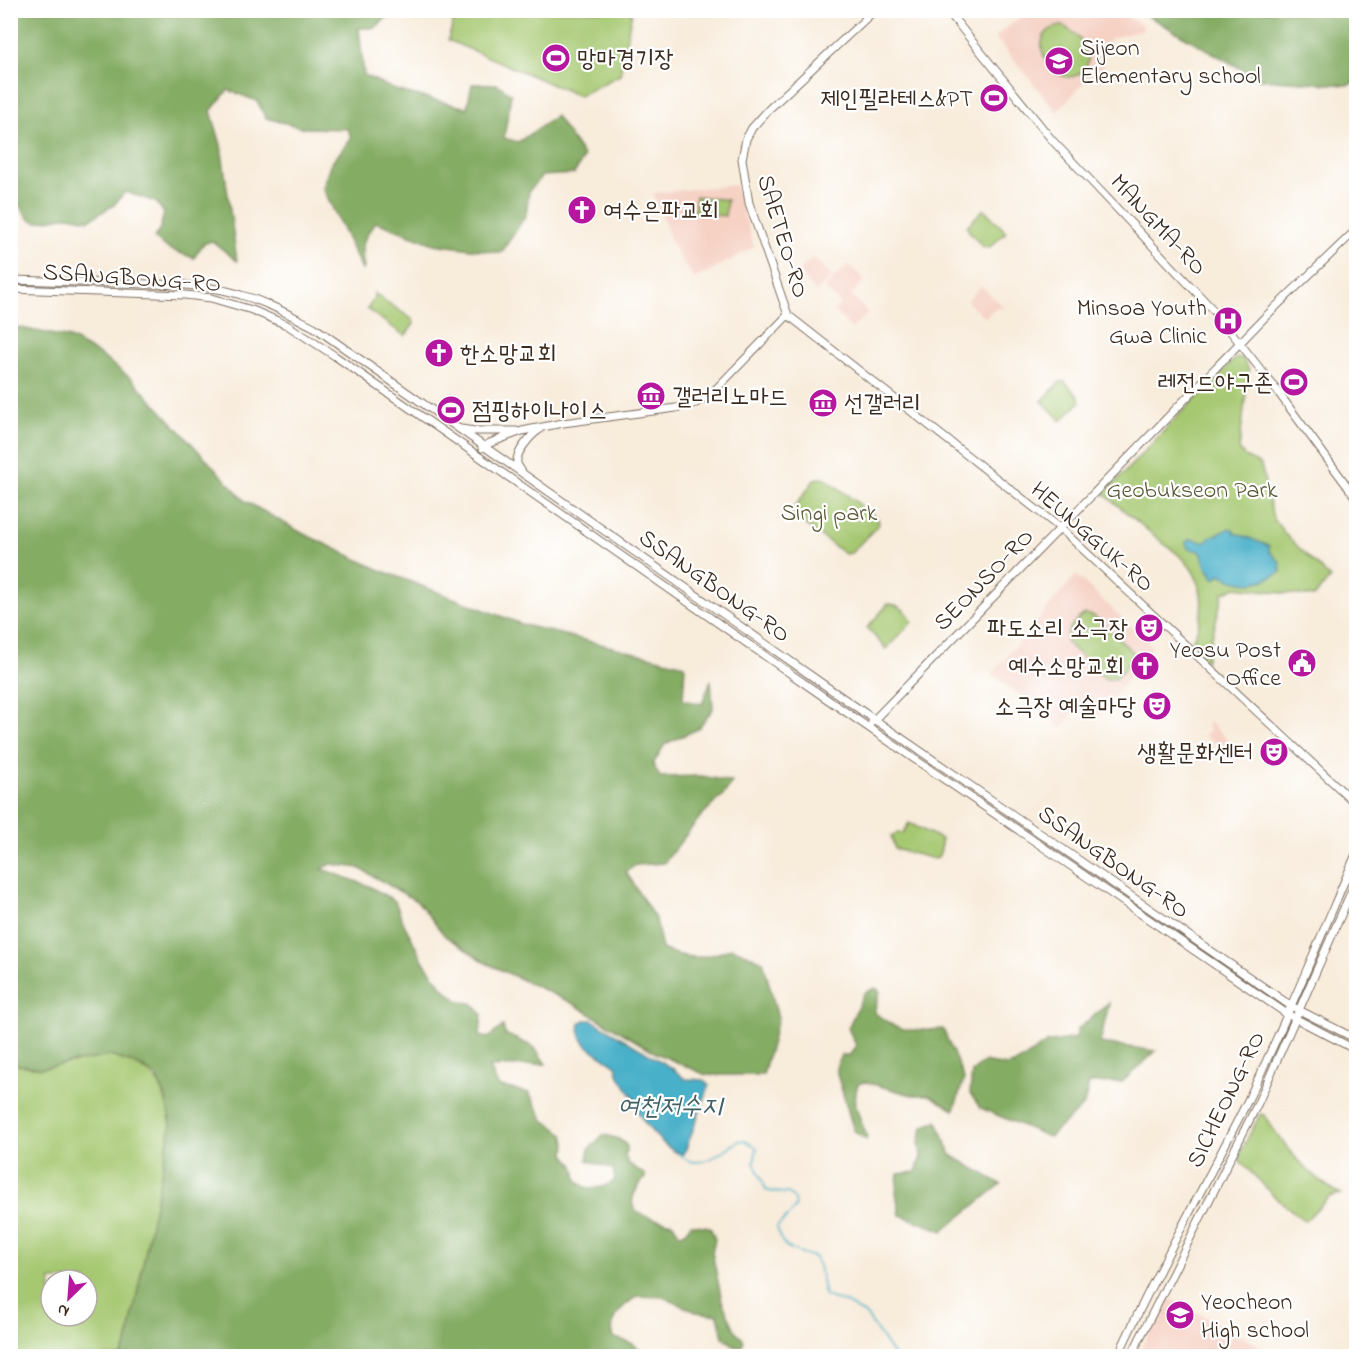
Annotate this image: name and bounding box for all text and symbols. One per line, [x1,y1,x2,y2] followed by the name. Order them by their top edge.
[1080,32,1261,96] place label: Sijeon Elementary school
[540,42,572,74] sports icon: 망마경기장
[577,43,674,78] place label: 망마경기장
[1043,45,1075,77] school or university icon: Sijeon Elementary school
[978,82,1010,114] sports icon: 제인필라테스&PT
[820,83,973,118] place label: 제인필라테스&PT
[1101,167,1214,285] street label: MANGMA-RO
[746,171,817,303] street label: SAETEO-RO
[566,194,598,226] church icon: 여수은파교회
[603,195,719,230] place label: 여수은파교회
[42,256,222,303] street label: SSANGBONG-RO
[1077,292,1207,355] place label: Minsoa Youth Gwa Clinic
[1212,305,1244,337] hospital icon: Minsoa Youth Gwa Clinic
[423,337,455,369] church icon: 한소망교회
[460,338,557,373] place label: 한소망교회
[1278,366,1310,398] sports icon: 레전드야구존
[1157,367,1273,402] place label: 레전드야구존
[635,380,667,412] museum icon: 갤러리노마드
[672,381,788,416] place label: 갤러리노마드
[807,387,839,419] museum icon: 선갤러리
[844,388,921,423] place label: 선갤러리
[435,394,467,426] sports icon: 점핑하이나이스
[472,395,607,430] place label: 점핑하이나이스
[1022,474,1161,602] street label: HEUNGGUK-RO
[1106,474,1278,509] park label: Geobukseon Park
[781,497,878,532] park label: Singi park
[927,521,1043,640] street label: SEONSO-RO
[631,522,797,653] street label: SSANGBONG-RO
[1133,612,1165,644] theatre icon: 파도소리 소극장
[987,613,1128,648] place label: 파도소리 소극장
[1170,634,1281,697] place label: Yeosu Post Office
[1286,647,1318,679] public building icon: Yeosu Post Office
[1129,650,1161,682] church icon: 예수소망교회
[1008,651,1124,686] place label: 예수소망교회
[1141,690,1173,722] theatre icon: 소극장 예술마당
[995,691,1136,726] place label: 소극장 예술마당
[1258,736,1290,768] theatre icon: 생활문화센터
[1137,737,1253,772] place label: 생활문화센터
[1030,798,1196,929] street label: SSANGBONG-RO
[1179,1026,1275,1174] street label: SICHEONG-RO
[618,1089,725,1127] water label: 여천저수지
[39,1268,99,1328] north arrow
[1201,1286,1309,1349] place label: Yeocheon High school
[53,1297,73,1323] text: N
[1164,1299,1196,1331] school or university icon: Yeocheon High school

